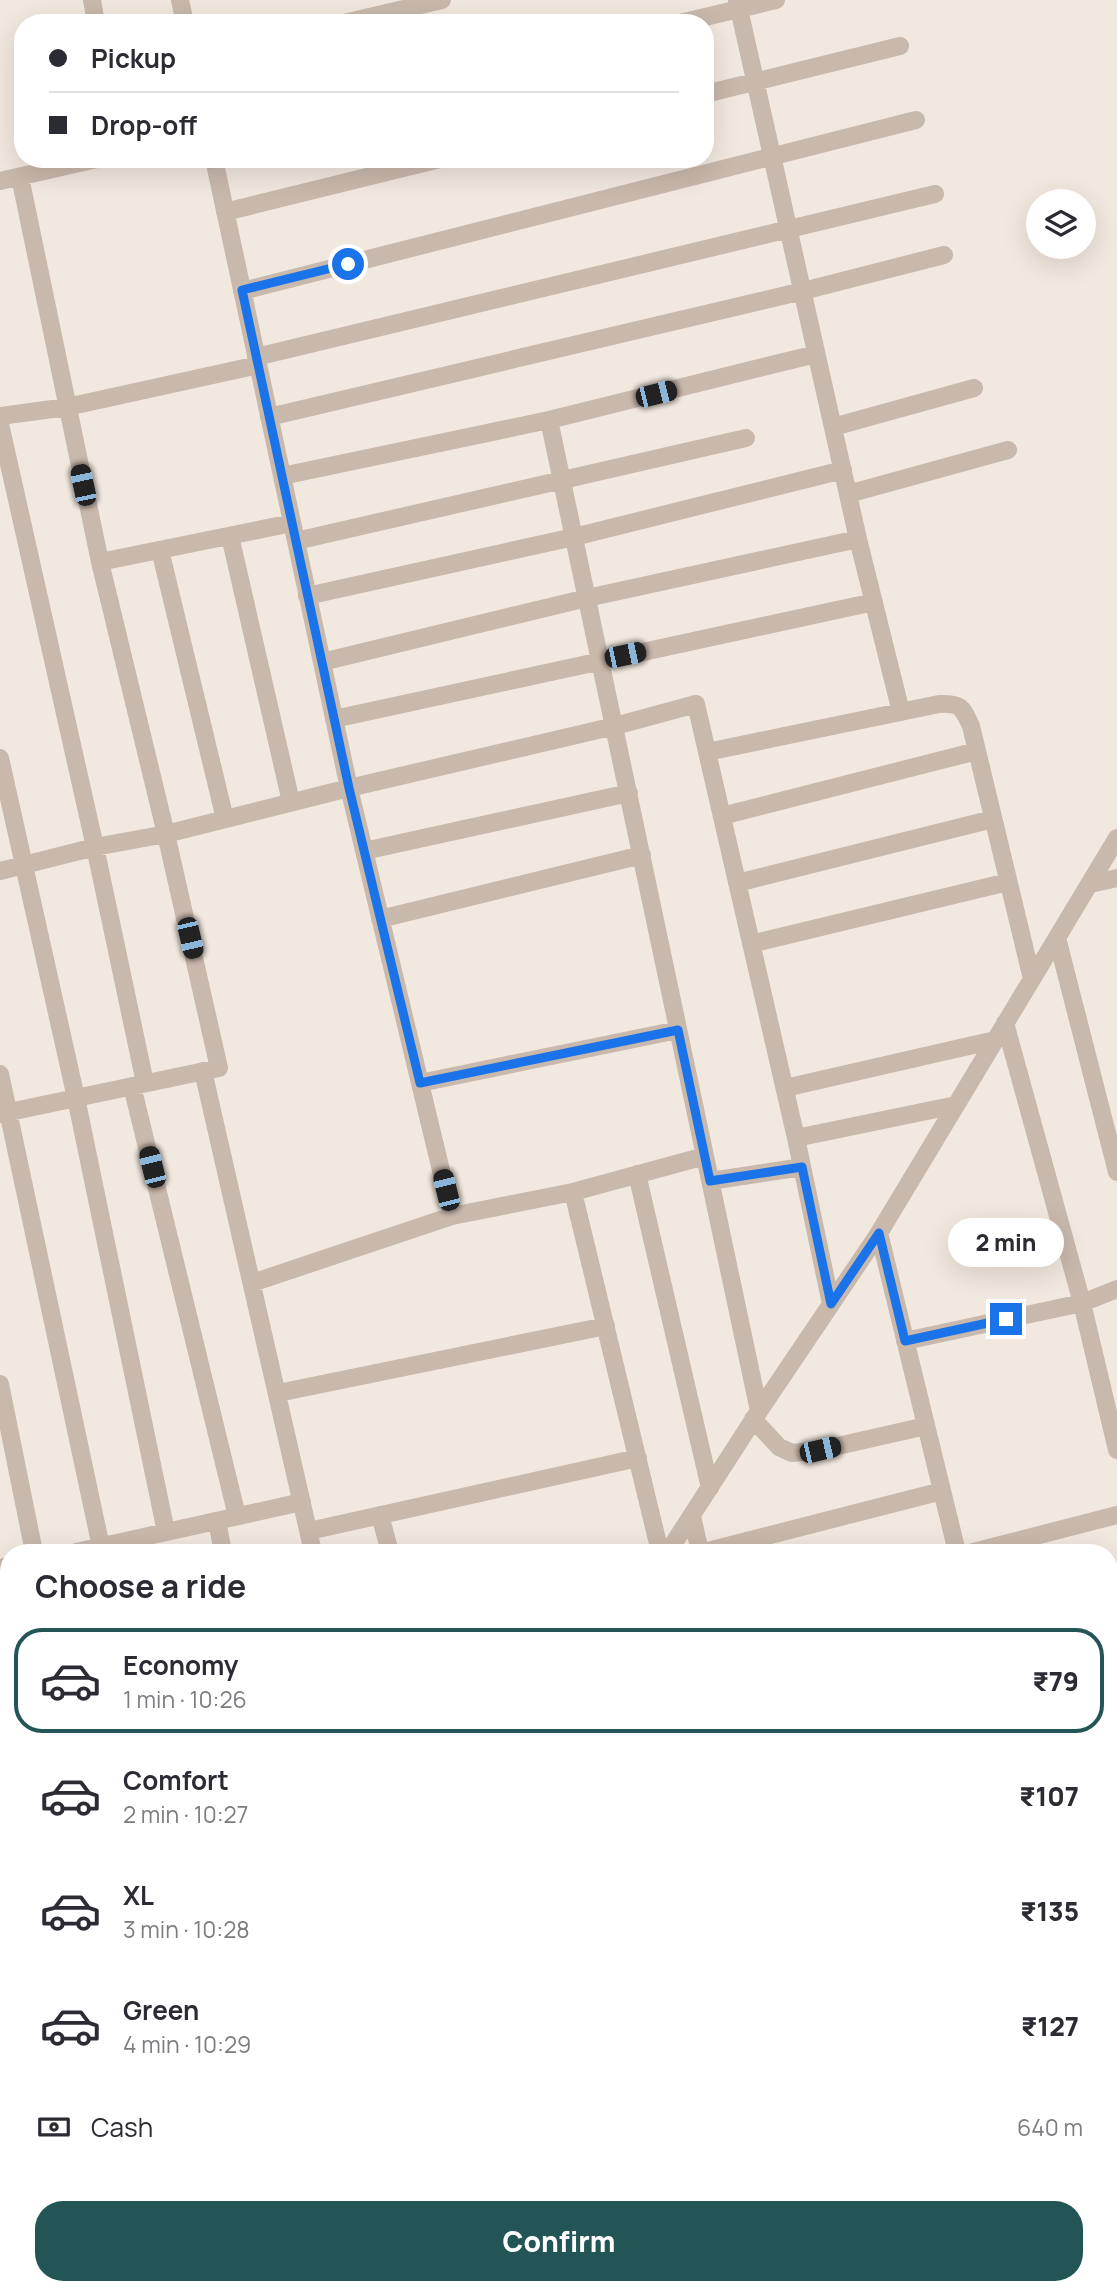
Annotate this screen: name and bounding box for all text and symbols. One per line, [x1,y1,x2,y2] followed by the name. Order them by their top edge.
[91,40,176,76] text: Pickup
[91,107,197,143] text: Drop-off
[1026,189,1096,259] map controls
[1026,189,1096,259] button: layers
[332,248,364,280] route start
[634,379,679,409] car
[69,462,98,508] car
[603,640,648,670] car
[176,915,205,961] car
[137,1144,168,1190] car
[431,1167,462,1213] car
[948,1218,1064,1266] callout: 2 min
[976,1226,1037,1258] text: 2 min
[990,1303,1022,1335] route end
[798,1435,843,1465] car
[35,1564,246,1608] text: Choose a ride
[123,1647,238,1683] text: Economy
[39,1649,102,1712] icon: car
[1032,1663,1079,1699] text: ₹79
[123,1683,247,1715] text: 1 min · 10:26
[123,1762,229,1798] text: Comfort
[39,1764,102,1827] icon: car
[1019,1778,1079,1814] text: ₹107
[123,1798,248,1830] text: 2 min · 10:27
[123,1877,154,1913] text: XL
[39,1879,102,1942] icon: car
[1020,1893,1079,1929] text: ₹135
[123,1913,250,1945] text: 3 min · 10:28
[123,1992,199,2028] text: Green
[39,1994,102,2057] icon: car
[1021,2008,1079,2044] text: ₹127
[123,2028,251,2060] text: 4 min · 10:29
[35,2108,73,2146] icon: cash
[91,2109,153,2145] text: Cash
[1017,2111,1083,2143] text: 640 m
[35,2201,1083,2281] button: Confirm

